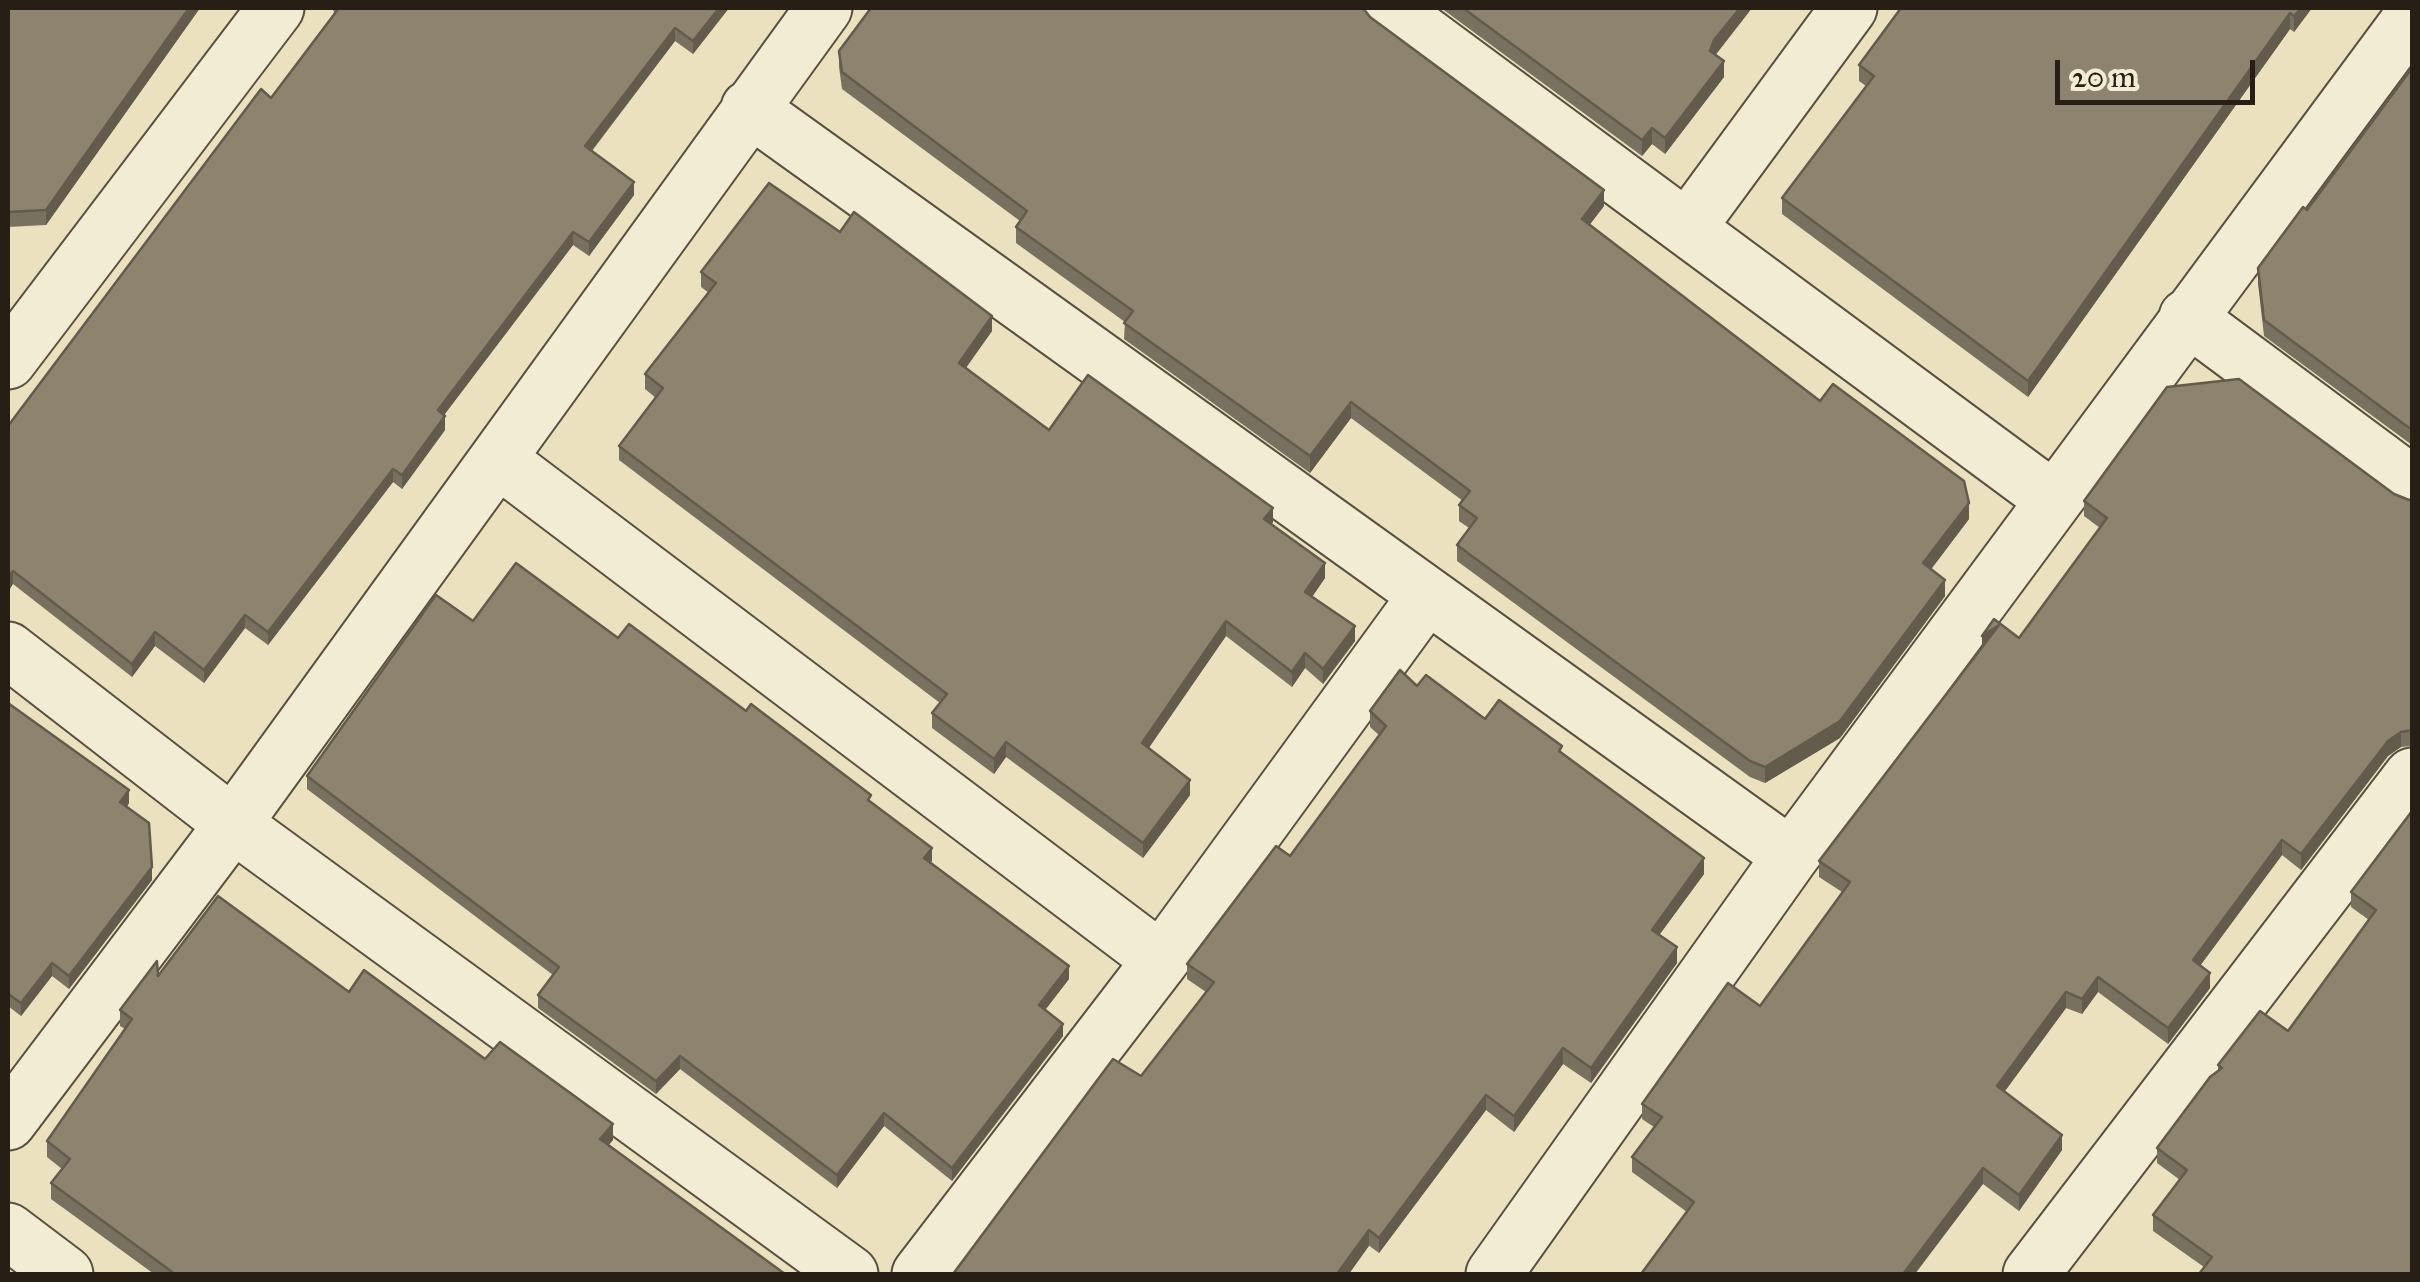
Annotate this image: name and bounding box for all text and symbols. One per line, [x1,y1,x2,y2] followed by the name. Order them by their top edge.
[2060,40,2260,102] scale bar
[2072,59,2136,95] text: 20 m

